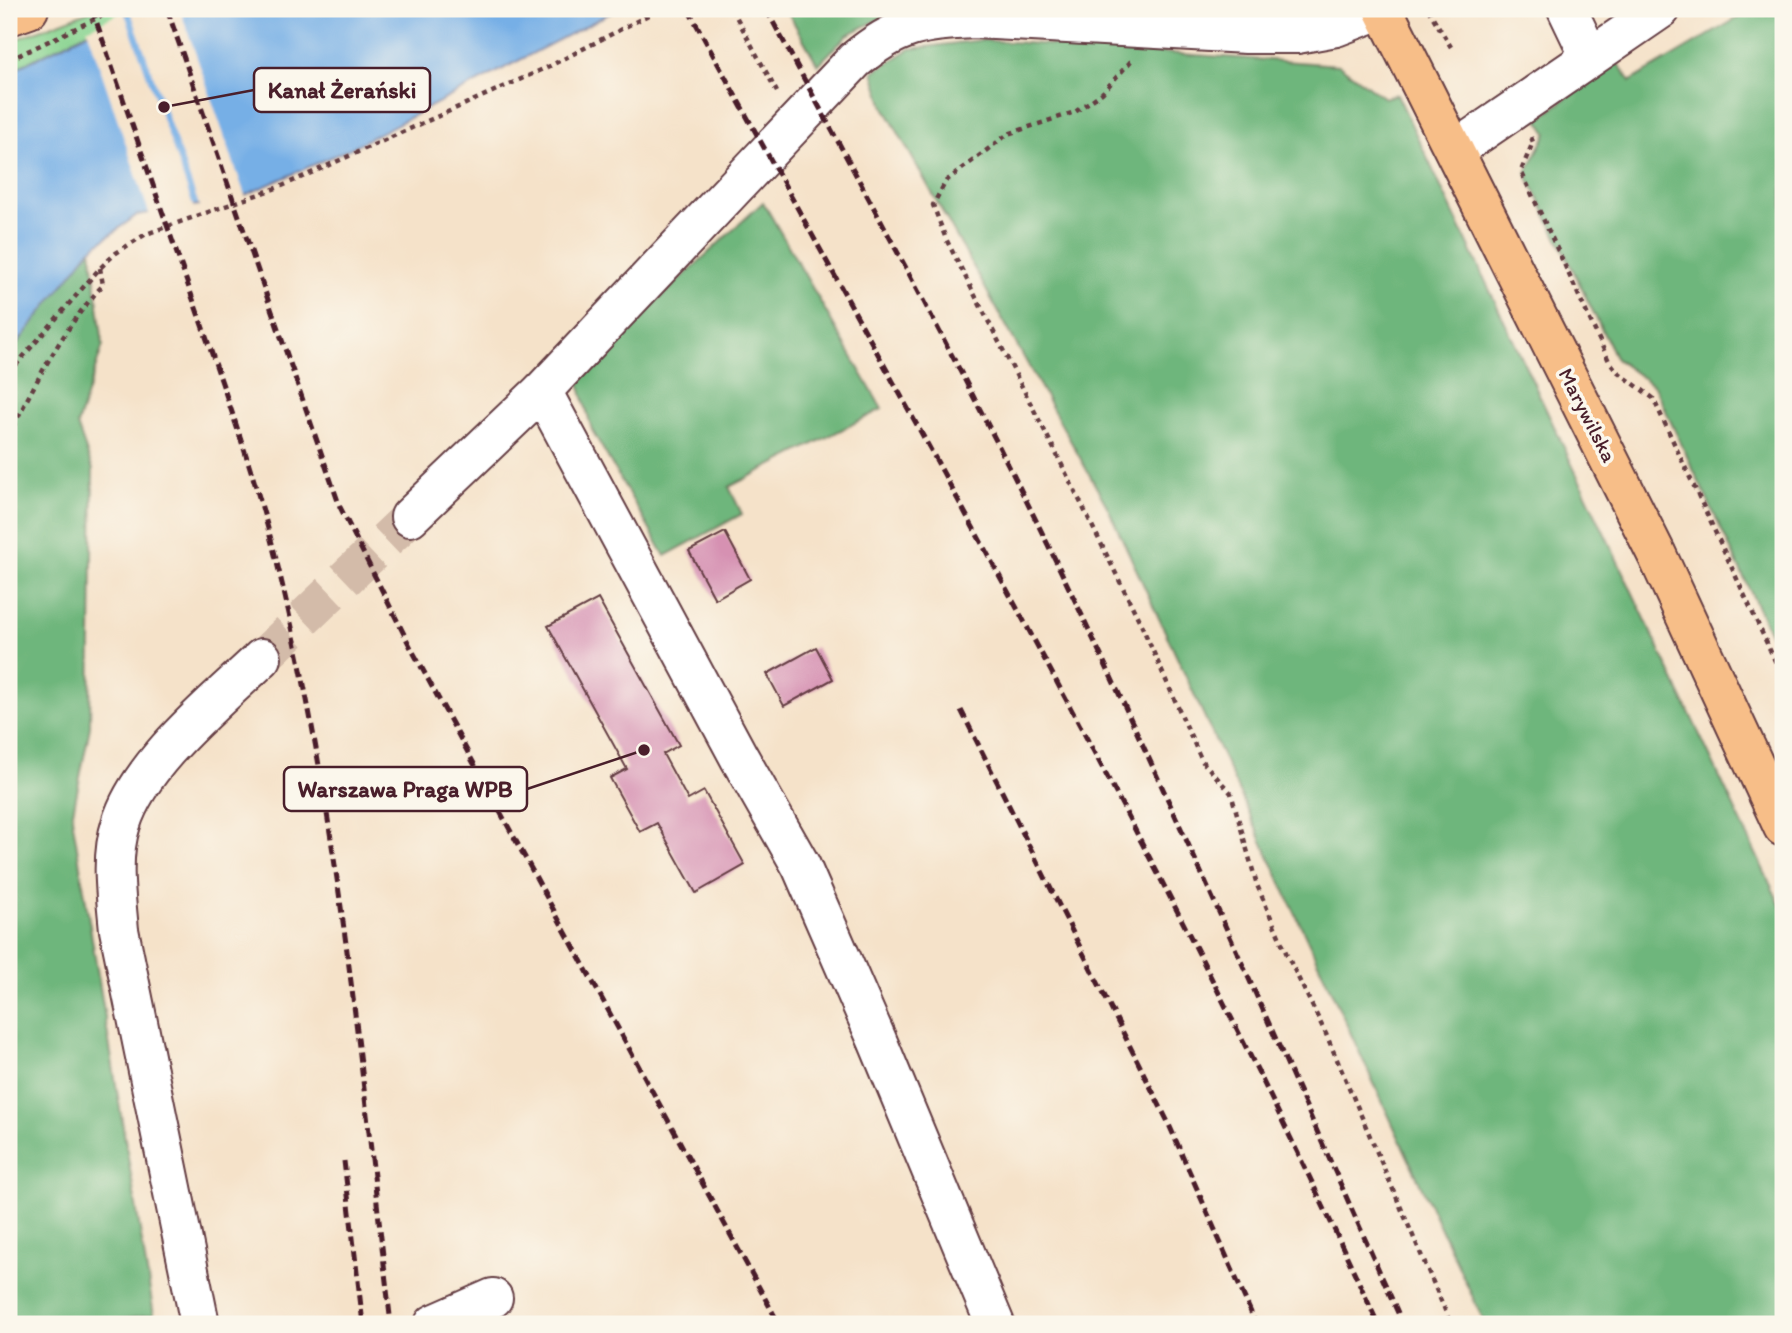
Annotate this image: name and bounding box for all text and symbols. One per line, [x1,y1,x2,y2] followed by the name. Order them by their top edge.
[254,68,430,112] callout: Kanał Żerański
[268,76,416,104] text: Kanał Żerański
[1554,364,1622,466] street label: Marywilska
[284,767,527,811] callout: Warszawa Praga WPB
[297,775,513,803] text: Warszawa Praga WPB

